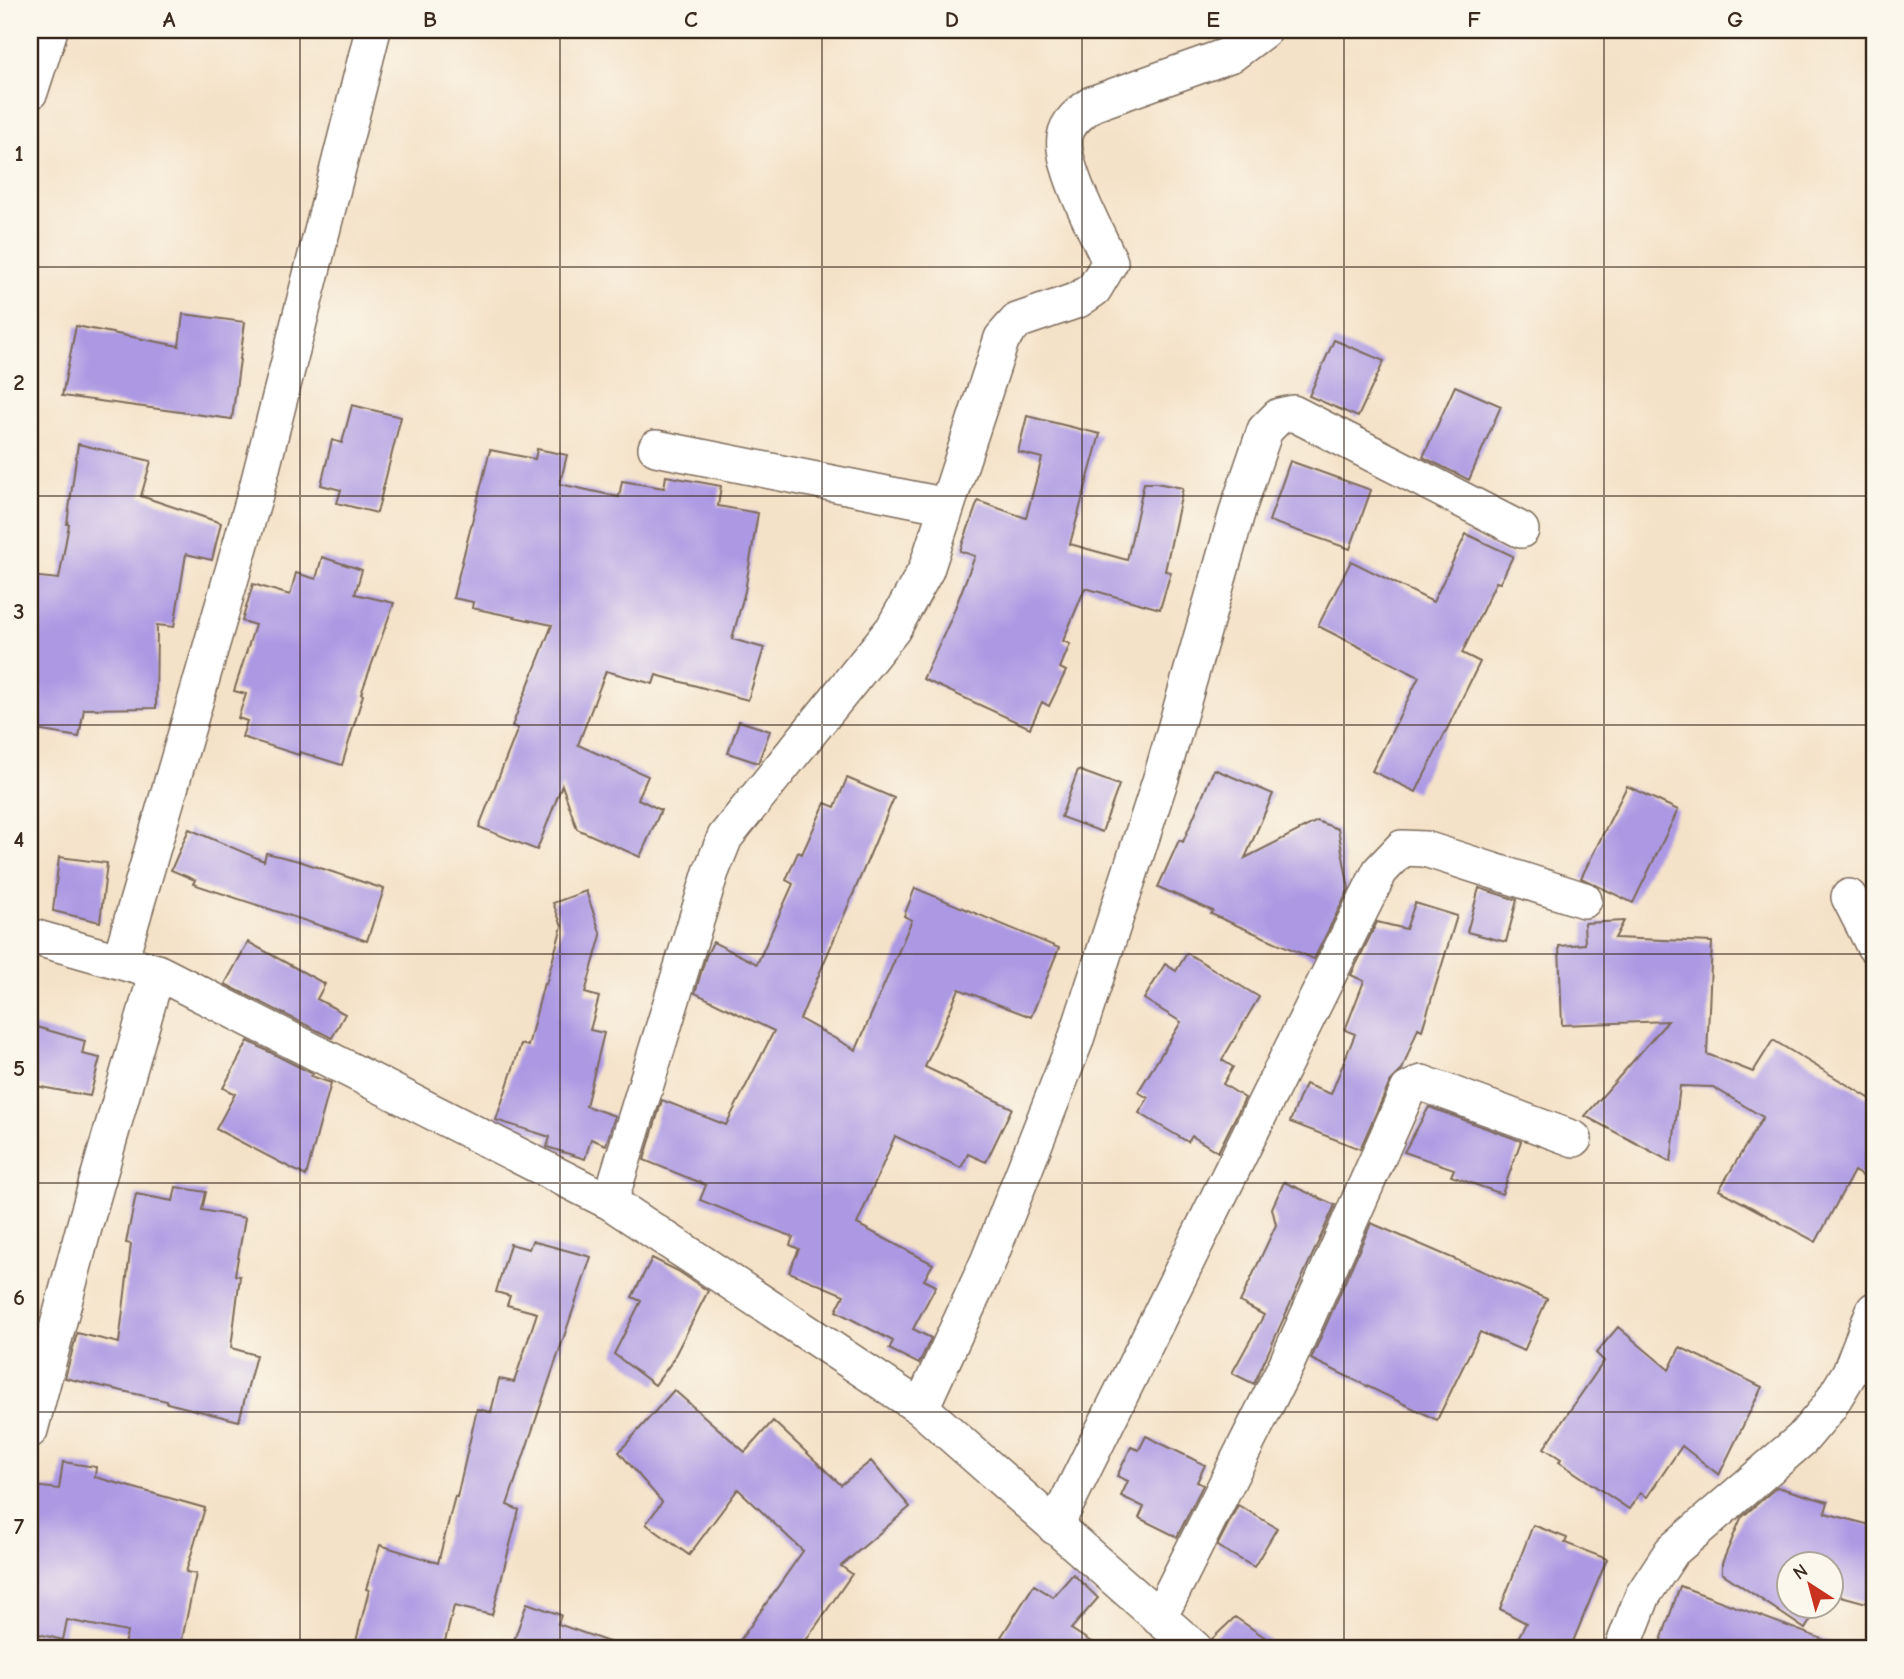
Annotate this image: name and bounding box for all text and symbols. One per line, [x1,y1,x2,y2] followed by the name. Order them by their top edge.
[163,6,176,33] text: A
[423,6,437,33] text: B
[684,6,698,33] text: C
[945,6,959,33] text: D
[1206,6,1220,33] text: E
[1467,6,1481,33] text: F
[1727,6,1743,33] text: G
[14,140,24,167] text: 1
[13,369,25,396] text: 2
[13,598,25,625] text: 3
[14,826,25,853] text: 4
[13,1055,25,1082] text: 5
[13,1284,25,1311] text: 6
[14,1513,25,1540] text: 7
[1774,1550,1844,1620] north arrow
[1789,1560,1812,1585] text: N

